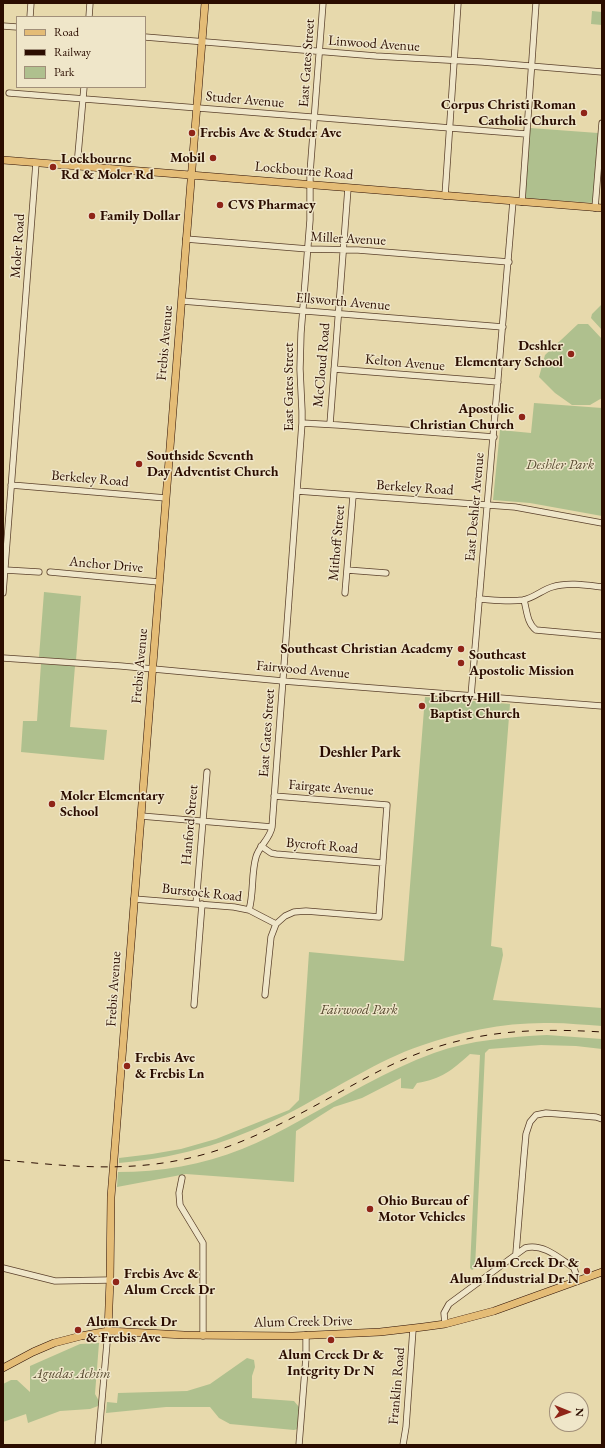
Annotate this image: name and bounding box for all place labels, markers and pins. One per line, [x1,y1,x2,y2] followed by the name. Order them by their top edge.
[441,97,576,130] place label: Corpus Christi Roman Catholic Church
[579,108,589,118] marker: Corpus Christi Roman Catholic Church
[200,125,342,141] place label: Frebis Ave & Studer Ave
[187,128,197,138] marker: Frebis Ave & Studer Ave
[170,150,205,166] place label: Mobil
[61,151,154,184] place label: Lockbourne Rd & Moler Rd
[208,153,218,163] marker: Mobil
[48,162,58,172] marker: Lockbourne Rd & Moler Rd
[228,197,316,213] place label: CVS Pharmacy
[215,200,225,210] marker: CVS Pharmacy
[100,208,180,224] place label: Family Dollar
[87,211,97,221] marker: Family Dollar
[455,338,563,370] place label: Deshler Elementary School
[566,349,576,359] marker: Deshler Elementary School
[410,401,514,434] place label: Apostolic Christian Church
[517,412,527,422] marker: Apostolic Christian Church
[147,448,279,480] place label: Southside Seventh Day Adventist Church
[134,459,144,469] marker: Southside Seventh Day Adventist Church
[281,641,453,657] place label: Southeast Christian Academy
[456,644,466,654] marker: Southeast Christian Academy
[469,647,574,680] place label: Southeast Apostolic Mission
[456,658,466,668] marker: Southeast Apostolic Mission
[430,690,520,722] place label: Liberty Hill Baptist Church
[417,701,427,711] marker: Liberty Hill Baptist Church
[60,788,164,820] place label: Moler Elementary School
[47,799,57,809] marker: Moler Elementary School
[135,1050,204,1082] place label: Frebis Ave & Frebis Ln
[122,1061,132,1071] marker: Frebis Ave & Frebis Ln
[378,1193,468,1226] place label: Ohio Bureau of Motor Vehicles
[365,1204,375,1214] marker: Ohio Bureau of Motor Vehicles
[450,1255,579,1288] place label: Alum Creek Dr & Alum Industrial Dr N
[124,1266,215,1298] place label: Frebis Ave & Alum Creek Dr
[582,1266,592,1276] marker: Alum Creek Dr & Alum Industrial Dr N
[111,1277,121,1287] marker: Frebis Ave & Alum Creek Dr
[86,1314,177,1346] place label: Alum Creek Dr & Frebis Ave
[73,1325,83,1335] marker: Alum Creek Dr & Frebis Ave
[326,1335,336,1345] marker: Alum Creek Dr & Integrity Dr N
[278,1347,384,1380] place label: Alum Creek Dr & Integrity Dr N

